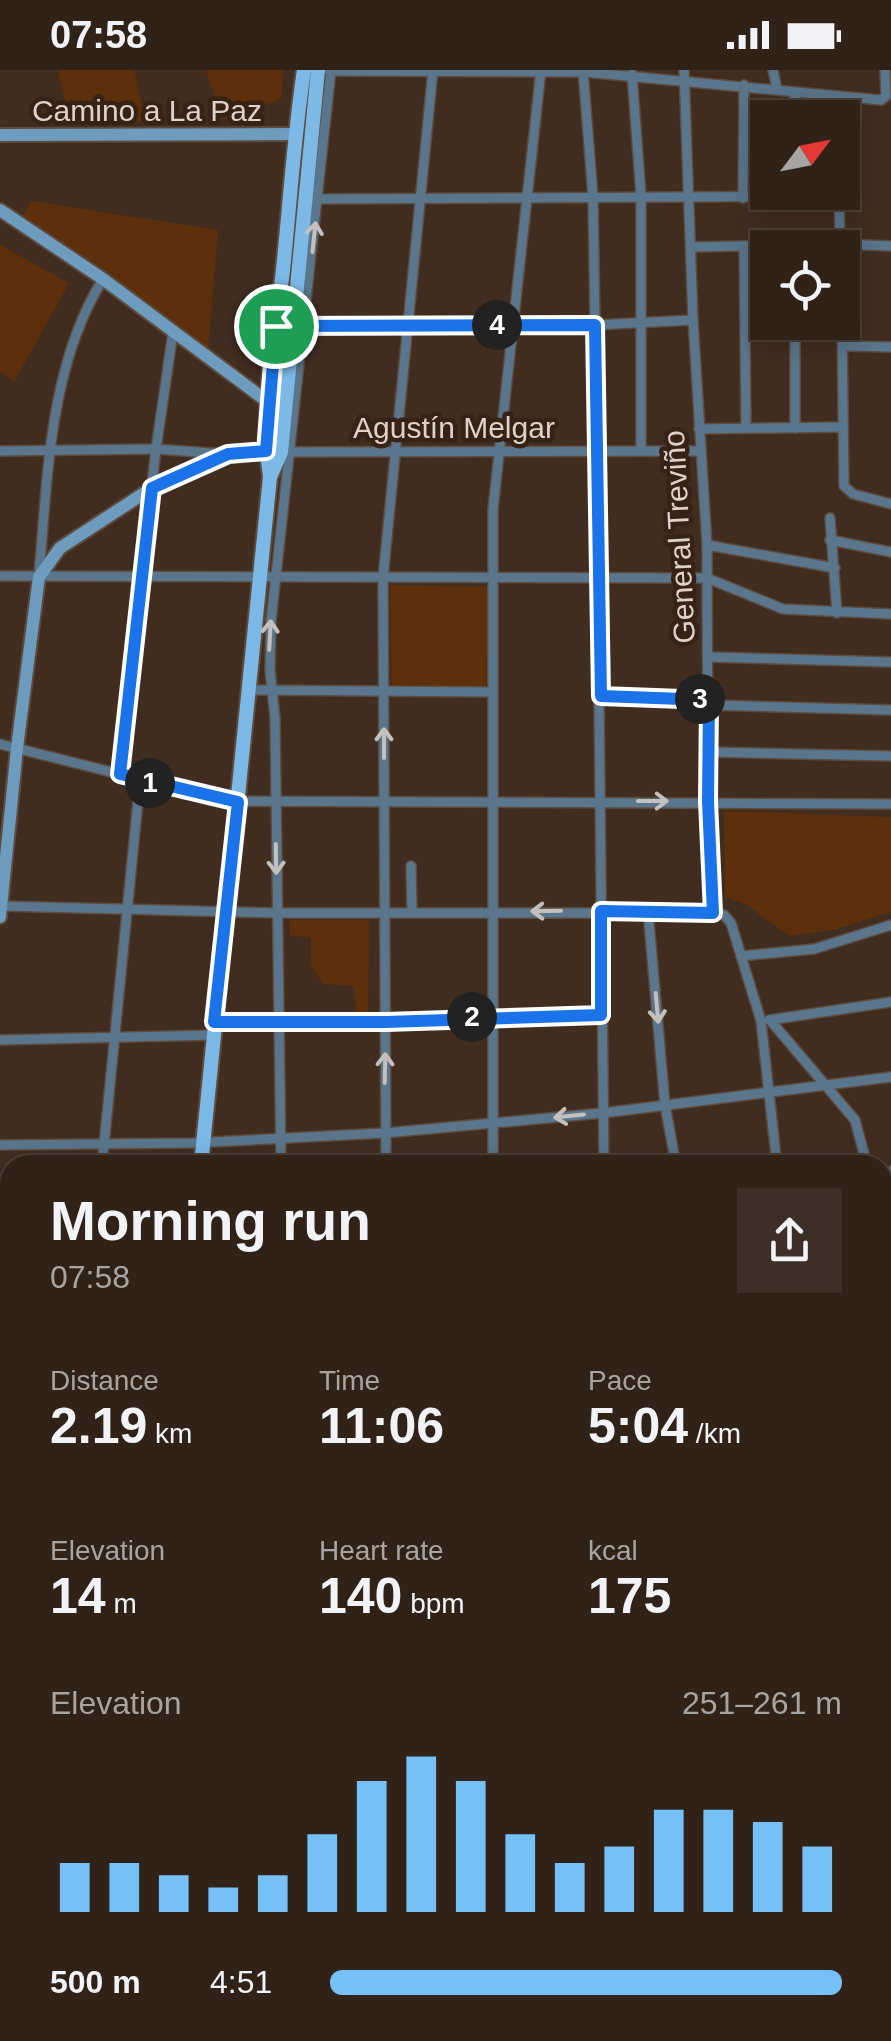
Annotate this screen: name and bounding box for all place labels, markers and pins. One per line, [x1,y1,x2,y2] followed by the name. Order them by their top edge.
[234,284,319,369] pin
[472,300,522,350] pin: 4
[675,674,725,724] pin: 3
[125,758,175,808] pin: 1
[447,992,497,1042] pin: 2

